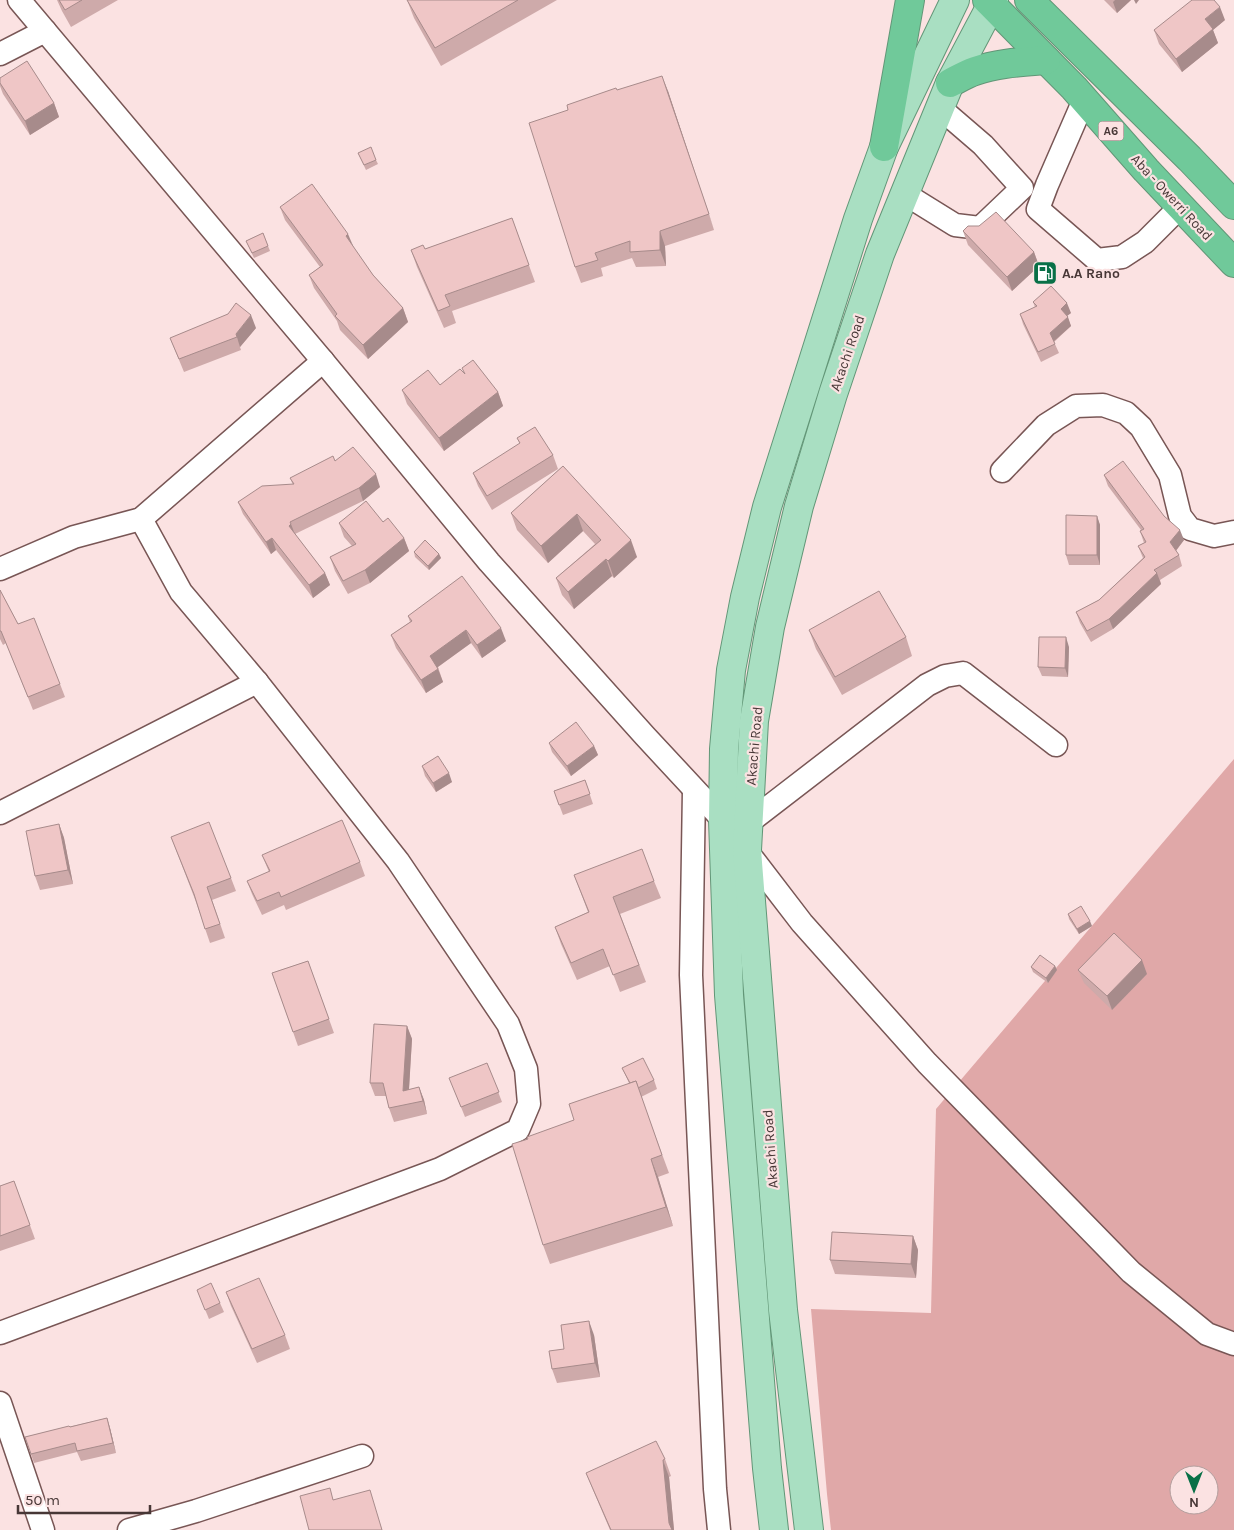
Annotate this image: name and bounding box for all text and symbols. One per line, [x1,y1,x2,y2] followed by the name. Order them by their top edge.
[1098,122,1124,140] road number: A6
[1127,151,1216,244] street label: Aba - Owerri Road
[1032,260,1058,286] fuel station icon: A.A Rano
[1062,265,1120,282] place label: A.A Rano
[827,313,868,393] street label: Akachi Road
[743,706,766,786] street label: Akachi Road
[759,1109,782,1189] street label: Akachi Road
[1169,1465,1219,1515] north arrow
[18,1482,150,1514] scale bar
[25,1491,60,1509] text: 50 m
[1189,1494,1199,1511] text: N

